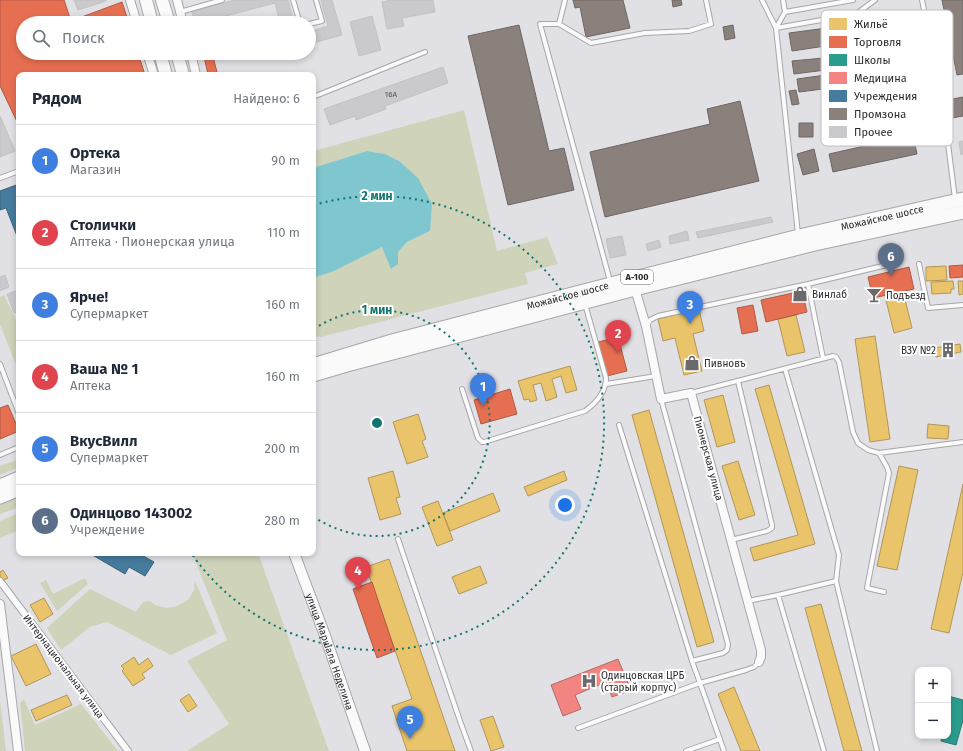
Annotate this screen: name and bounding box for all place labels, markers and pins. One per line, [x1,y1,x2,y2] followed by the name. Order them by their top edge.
[878,243,904,276] pin: 6
[791,285,809,303] shop icon: Винлаб
[865,286,883,304] bar icon: Подъезд
[812,289,847,301] place label: Винлаб
[886,290,926,302] place label: Подъезд
[677,291,703,324] pin: 3
[605,320,631,353] pin: 2
[939,341,957,359] building icon: ВЗУ №2
[901,345,936,357] place label: ВЗУ №2
[683,354,701,372] shop icon: Пивновъ
[704,358,746,370] place label: Пивновъ
[470,373,496,406] pin: 1
[370,416,384,430] centre of rings
[345,557,371,590] pin: 4
[601,670,684,694] place label: Одинцовская ЦРБ (старый корпус)
[580,672,598,690] hospital icon: Одинцовская ЦРБ (старый корпус)
[397,706,423,739] pin: 5

